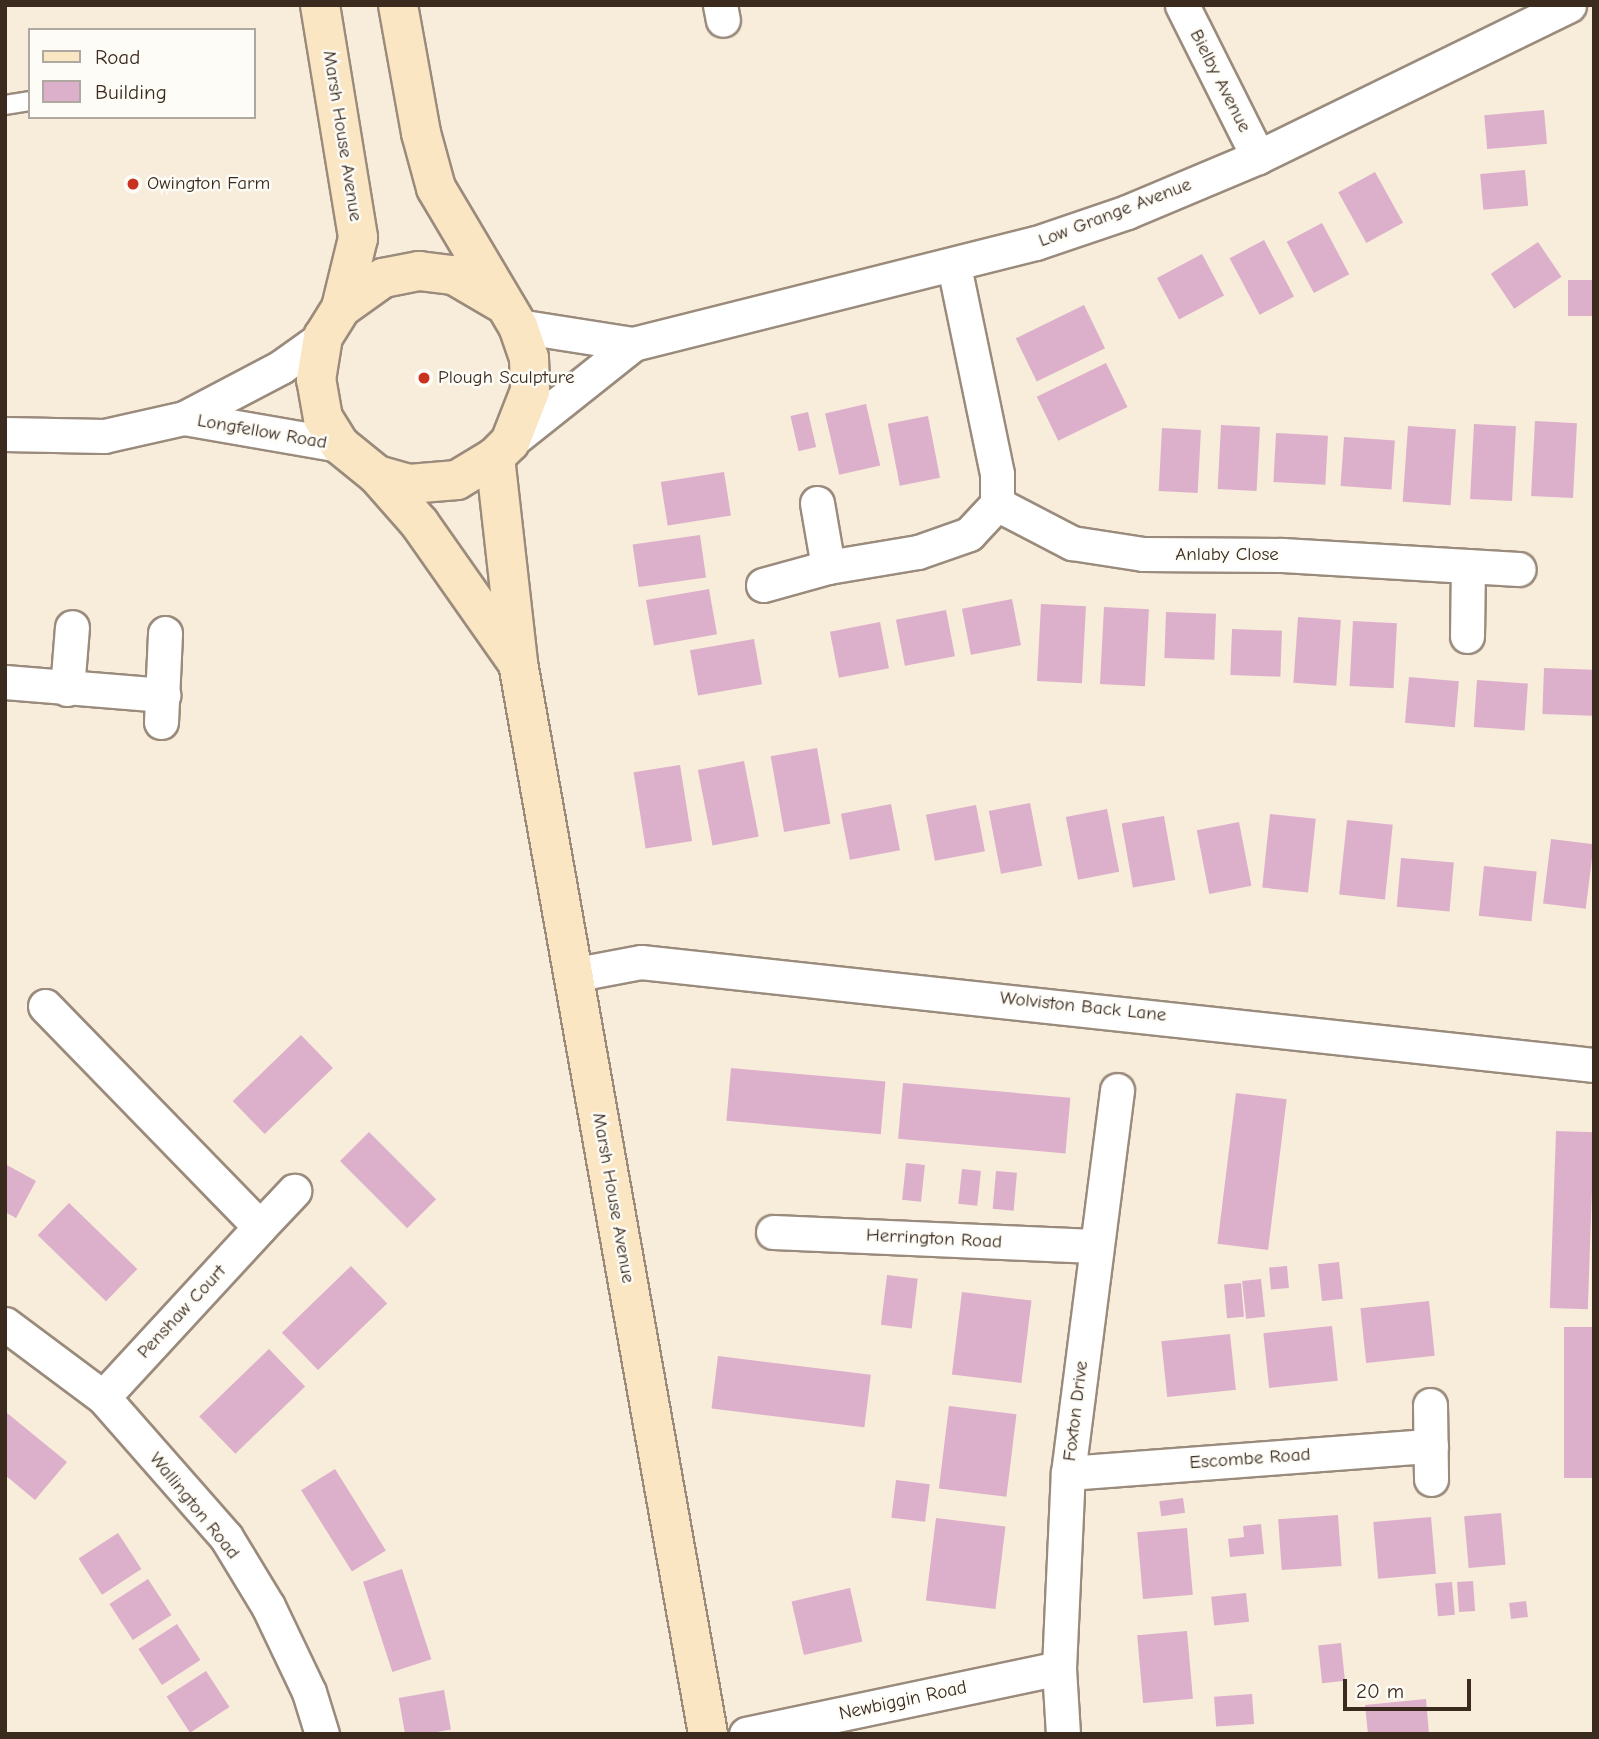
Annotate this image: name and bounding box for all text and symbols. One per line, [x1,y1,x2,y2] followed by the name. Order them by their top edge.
[1184,26,1256,136] street label: Bielby Avenue
[28,28,256,119] legend
[95,45,140,69] text: Road
[317,49,367,223] street label: Marsh House Avenue
[95,80,167,104] text: Building
[147,173,270,195] place label: Owington Farm
[1035,173,1195,253] street label: Low Grange Avenue
[125,176,141,192] marker: Owington Farm
[438,367,574,389] place label: Plough Sculpture
[416,370,432,386] marker: Plough Sculpture
[195,409,329,455] street label: Longfellow Road
[1175,544,1279,566] street label: Anlaby Close
[999,987,1167,1027] street label: Wolviston Back Lane
[587,1111,639,1285] street label: Marsh House Avenue
[865,1224,1003,1254] street label: Herrington Road
[133,1260,231,1364] street label: Penshaw Court
[1059,1359,1093,1463] street label: Foxton Drive
[1189,1443,1311,1475] street label: Escombe Road
[144,1448,244,1564] street label: Wallington Road
[1347,1666,1475,1710] scale bar
[837,1676,969,1726] street label: Newbiggin Road
[1356,1679,1404,1703] text: 20 m

